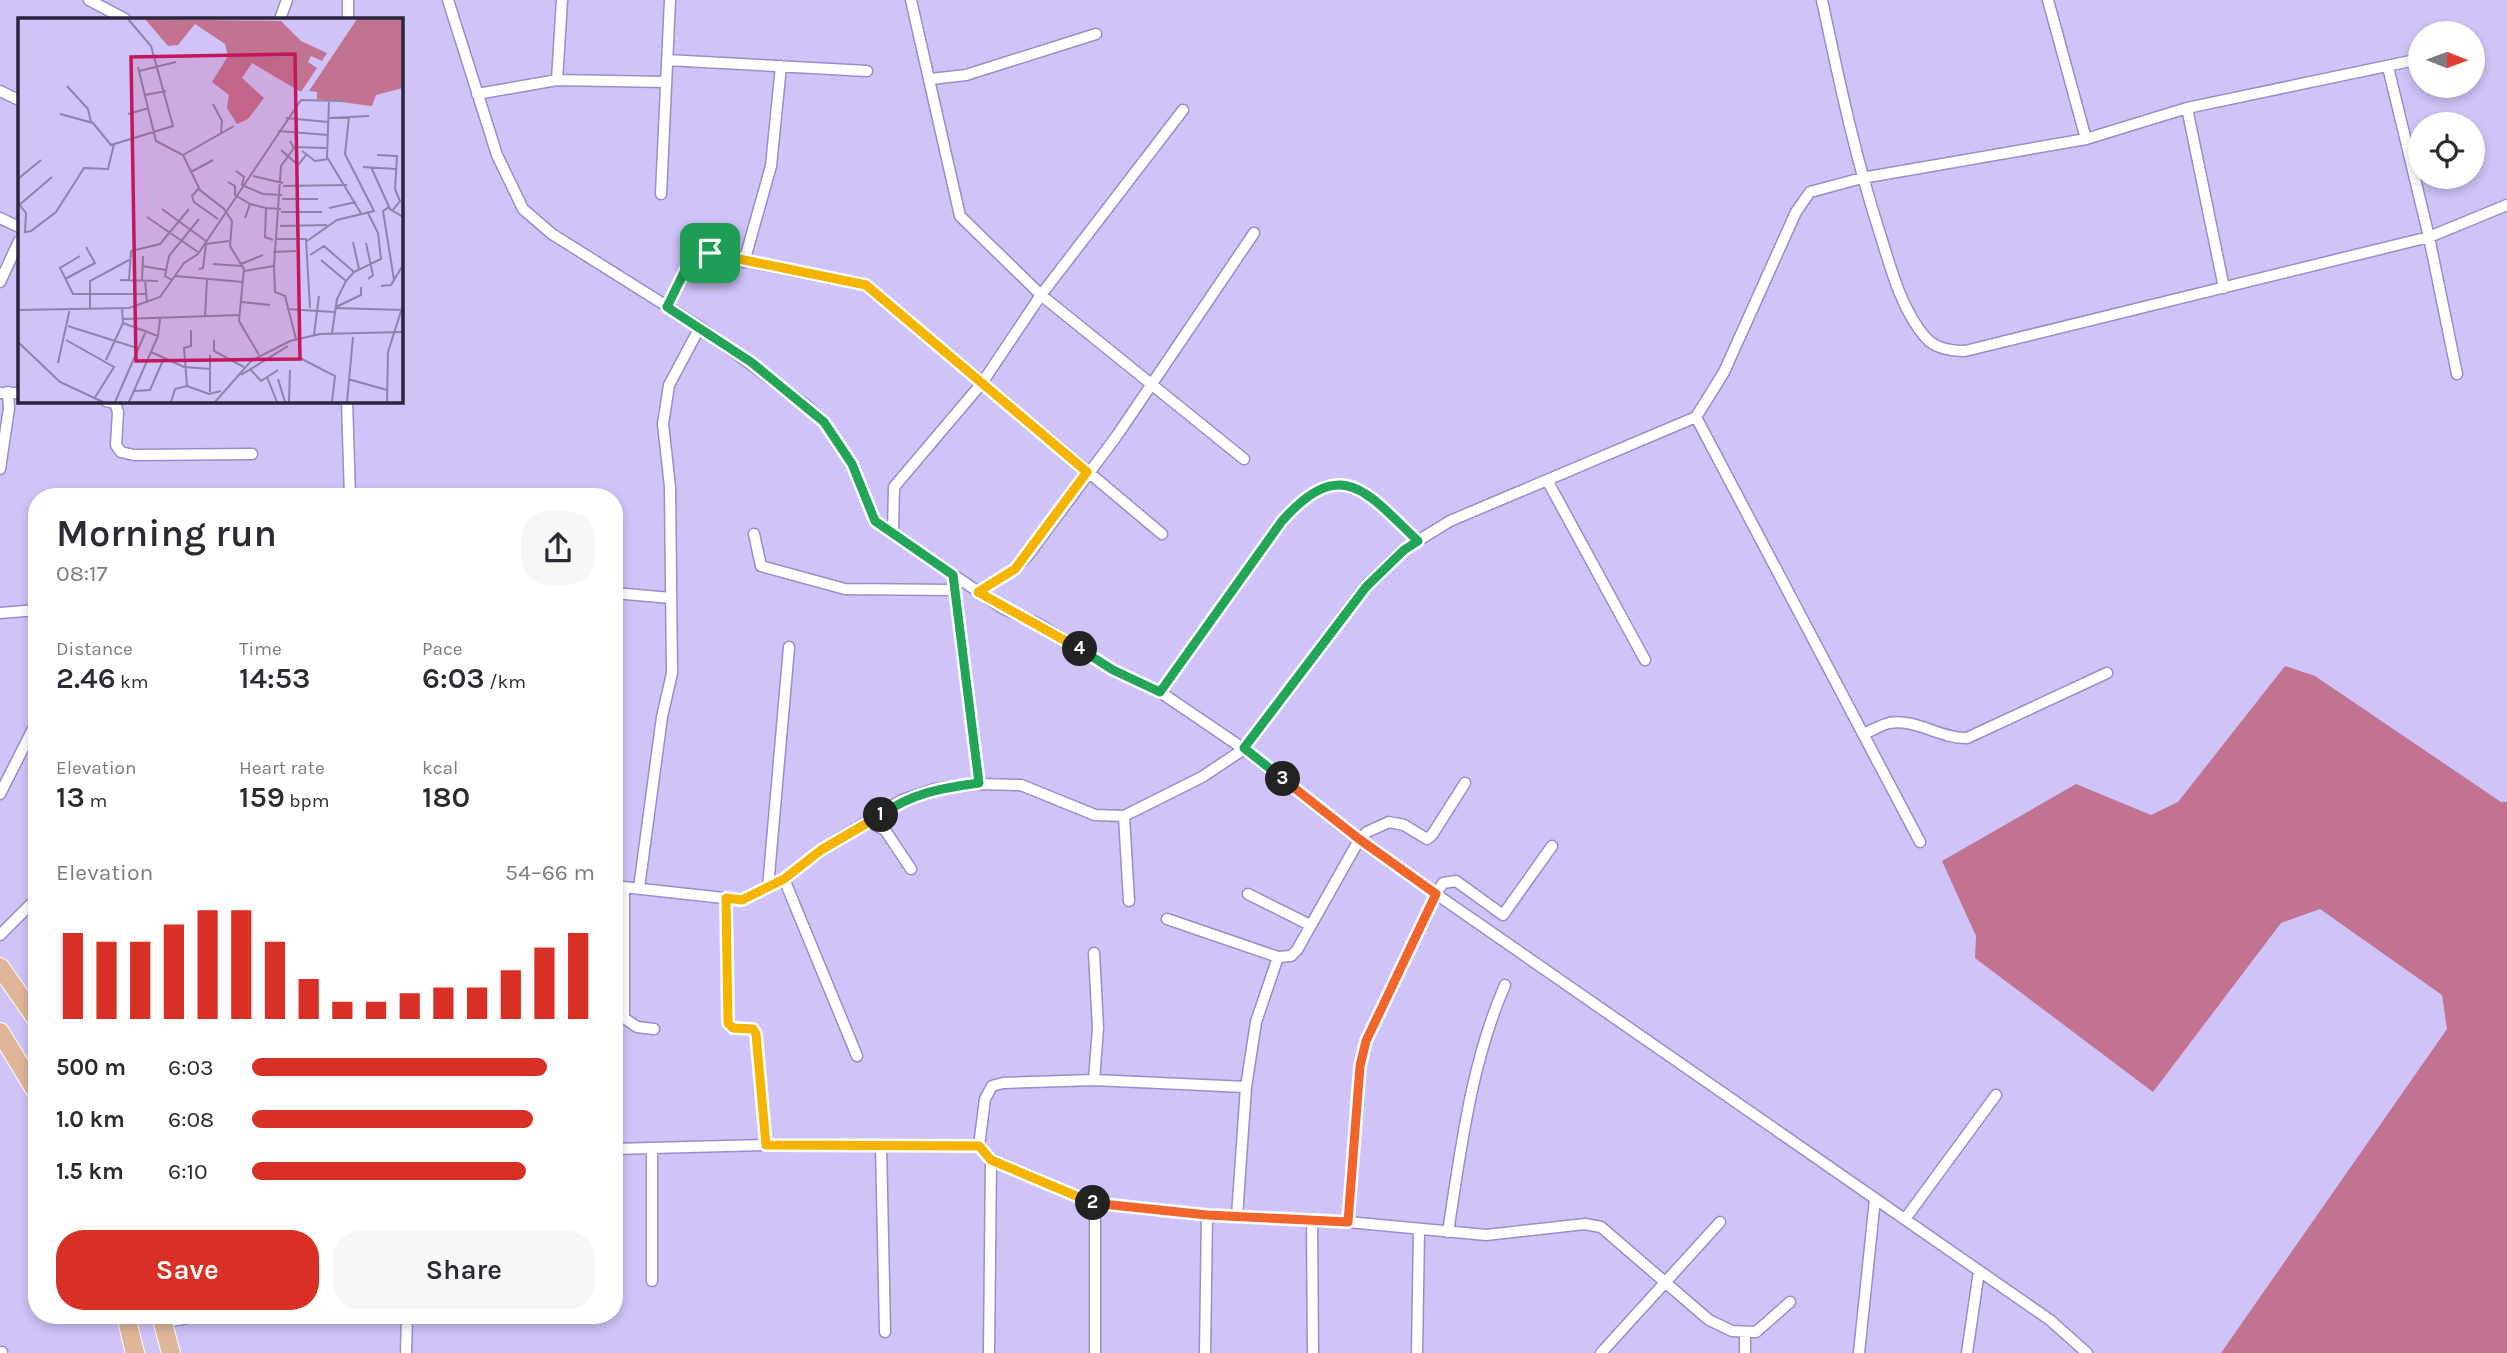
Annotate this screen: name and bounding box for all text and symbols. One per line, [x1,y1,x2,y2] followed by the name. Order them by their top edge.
[18,18,402,402] inset map
[2408,21,2485,98] north arrow
[2408,21,2485,189] map controls
[2408,112,2485,189] button: locate
[680,223,740,283] pin
[691,234,729,272] icon: arrive
[56,511,277,556] text: Morning run
[521,511,595,585] button: share
[56,560,108,587] text: 08:17
[1062,632,1098,666] pin: 4
[1074,637,1085,659] text: 4
[56,638,133,660] text: Distance
[239,638,282,660] text: Time
[422,638,463,660] text: Pace
[56,660,116,696] text: 2.46
[239,660,311,696] text: 14:53
[422,660,485,696] text: 6:03
[116,671,149,693] text: km
[485,671,526,693] text: /km
[56,757,136,779] text: Elevation
[239,757,325,779] text: Heart rate
[422,757,458,779] text: kcal
[1266,762,1300,796] pin: 3
[1277,767,1288,789] text: 3
[56,779,85,815] text: 13
[239,779,285,815] text: 159
[422,779,470,815] text: 180
[85,790,107,812] text: m
[285,790,330,812] text: bpm
[864,798,898,832] pin: 1
[877,803,884,825] text: 1
[56,859,153,886] text: Elevation
[505,859,595,886] text: 54–66 m
[56,1054,126,1081] text: 500 m
[168,1054,214,1081] text: 6:03
[56,1106,125,1133] text: 1.0 km
[168,1106,214,1133] text: 6:08
[56,1158,124,1185] text: 1.5 km
[168,1158,208,1185] text: 6:10
[1076,1186,1110,1220] pin: 2
[1087,1191,1098,1213] text: 2
[56,1230,319,1310] button: Save
[333,1230,595,1310] button: Share

